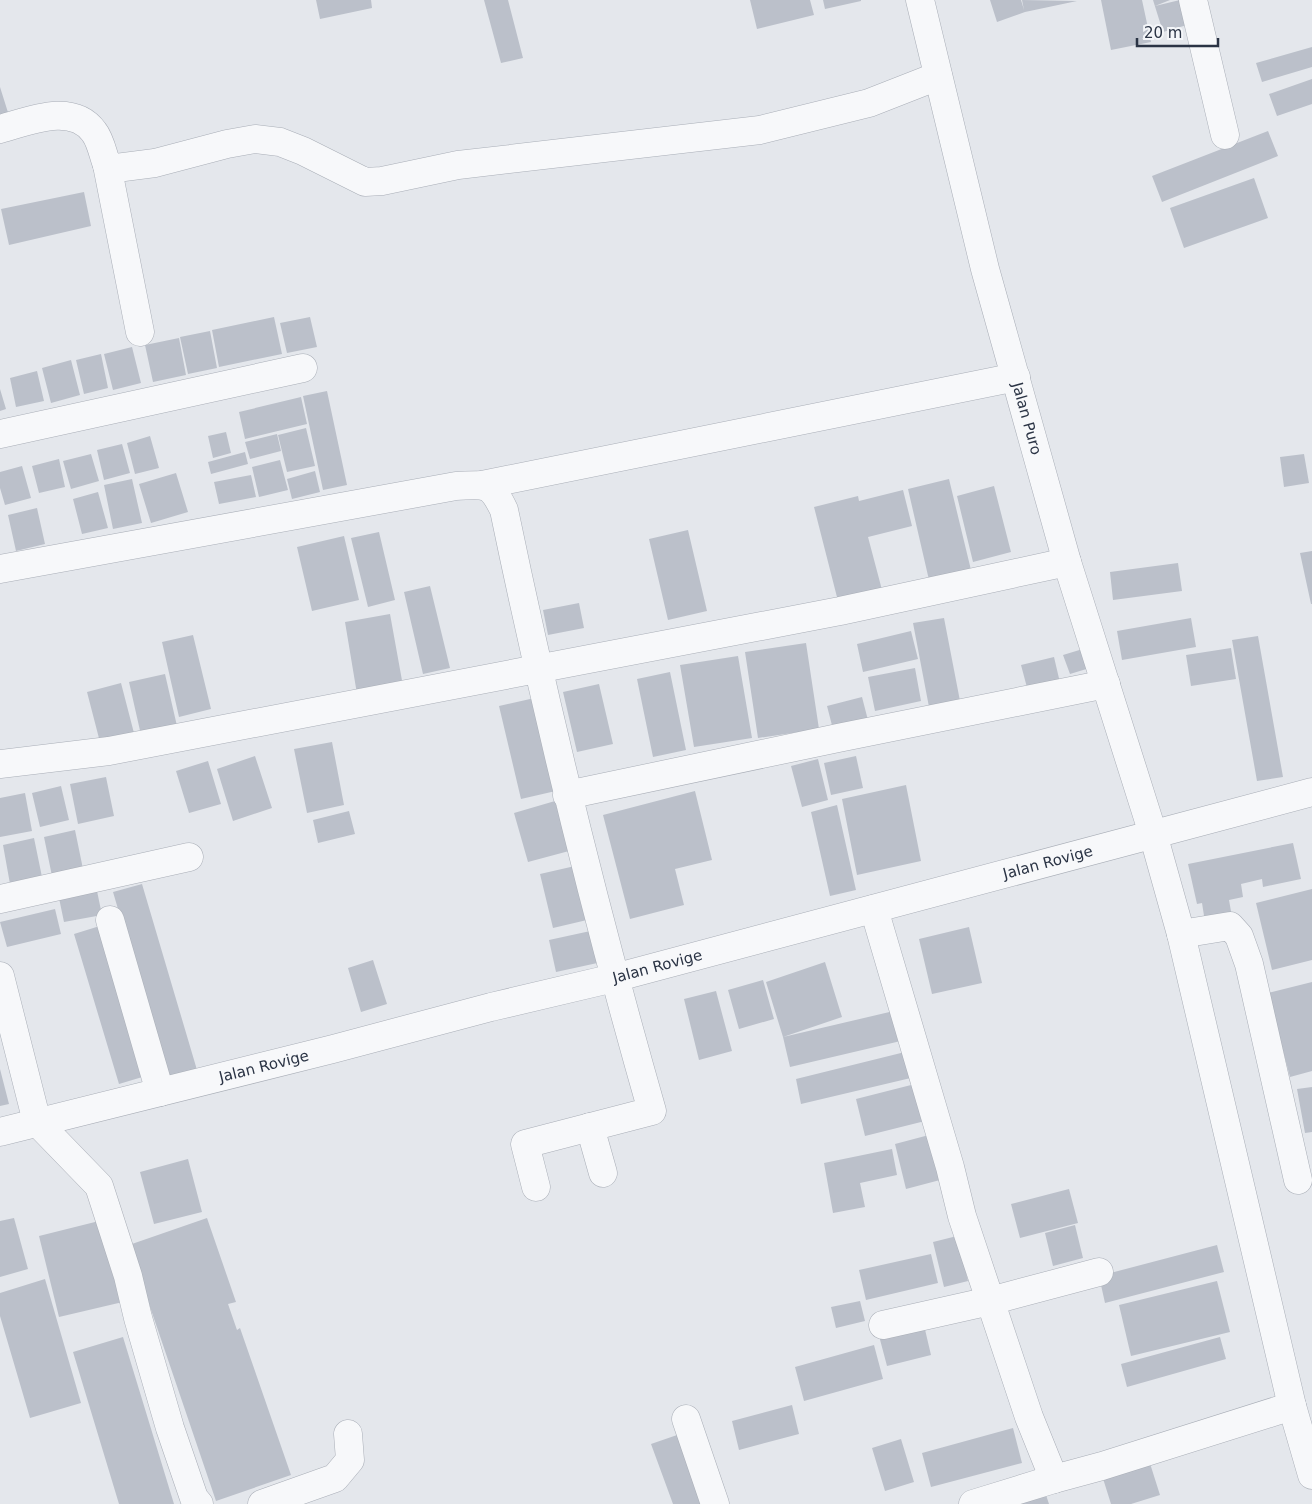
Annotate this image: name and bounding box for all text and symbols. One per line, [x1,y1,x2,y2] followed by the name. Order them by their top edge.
[1137,15,1218,47] scale bar
[1144,24,1182,42] text: 20 m
[1008,379,1046,457] street label: Jalan Puro
[1000,842,1095,883] street label: Jalan Rovige
[610,946,704,987] street label: Jalan Rovige
[216,1046,311,1086] street label: Jalan Rovige

